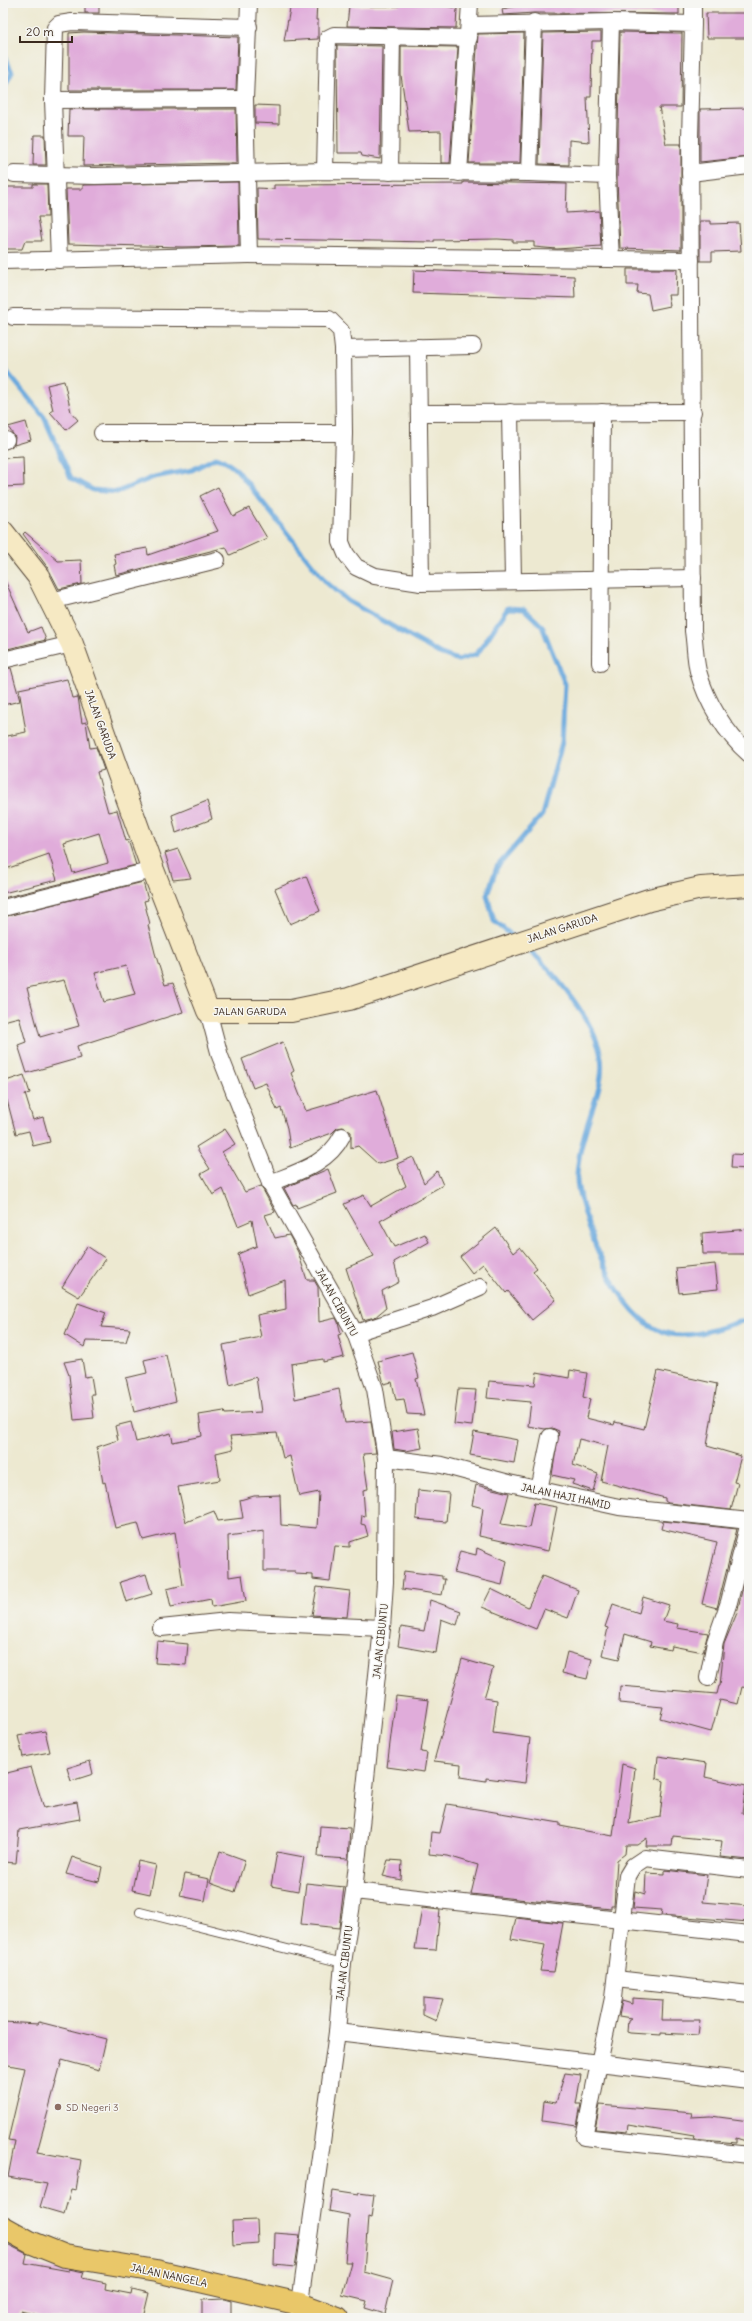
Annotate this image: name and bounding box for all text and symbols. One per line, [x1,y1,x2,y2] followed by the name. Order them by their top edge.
[20,18,72,44] scale bar
[26,24,54,39] text: 20 m
[82,688,119,761] street label: JALAN GARUDA
[525,911,599,946] street label: JALAN GARUDA
[213,1005,287,1018] street label: JALAN GARUDA
[312,1266,361,1339] street label: JALAN CIBUNTU
[520,1481,612,1512] street label: JALAN HAJI HAMID
[370,1603,391,1680] street label: JALAN CIBUNTU
[333,1925,356,2002] street label: JALAN CIBUNTU
[66,2101,119,2114] place label: SD Negeri 3
[53,2102,63,2112] marker: SD Negeri 3
[129,2261,209,2290] street label: JALAN NANGELA

